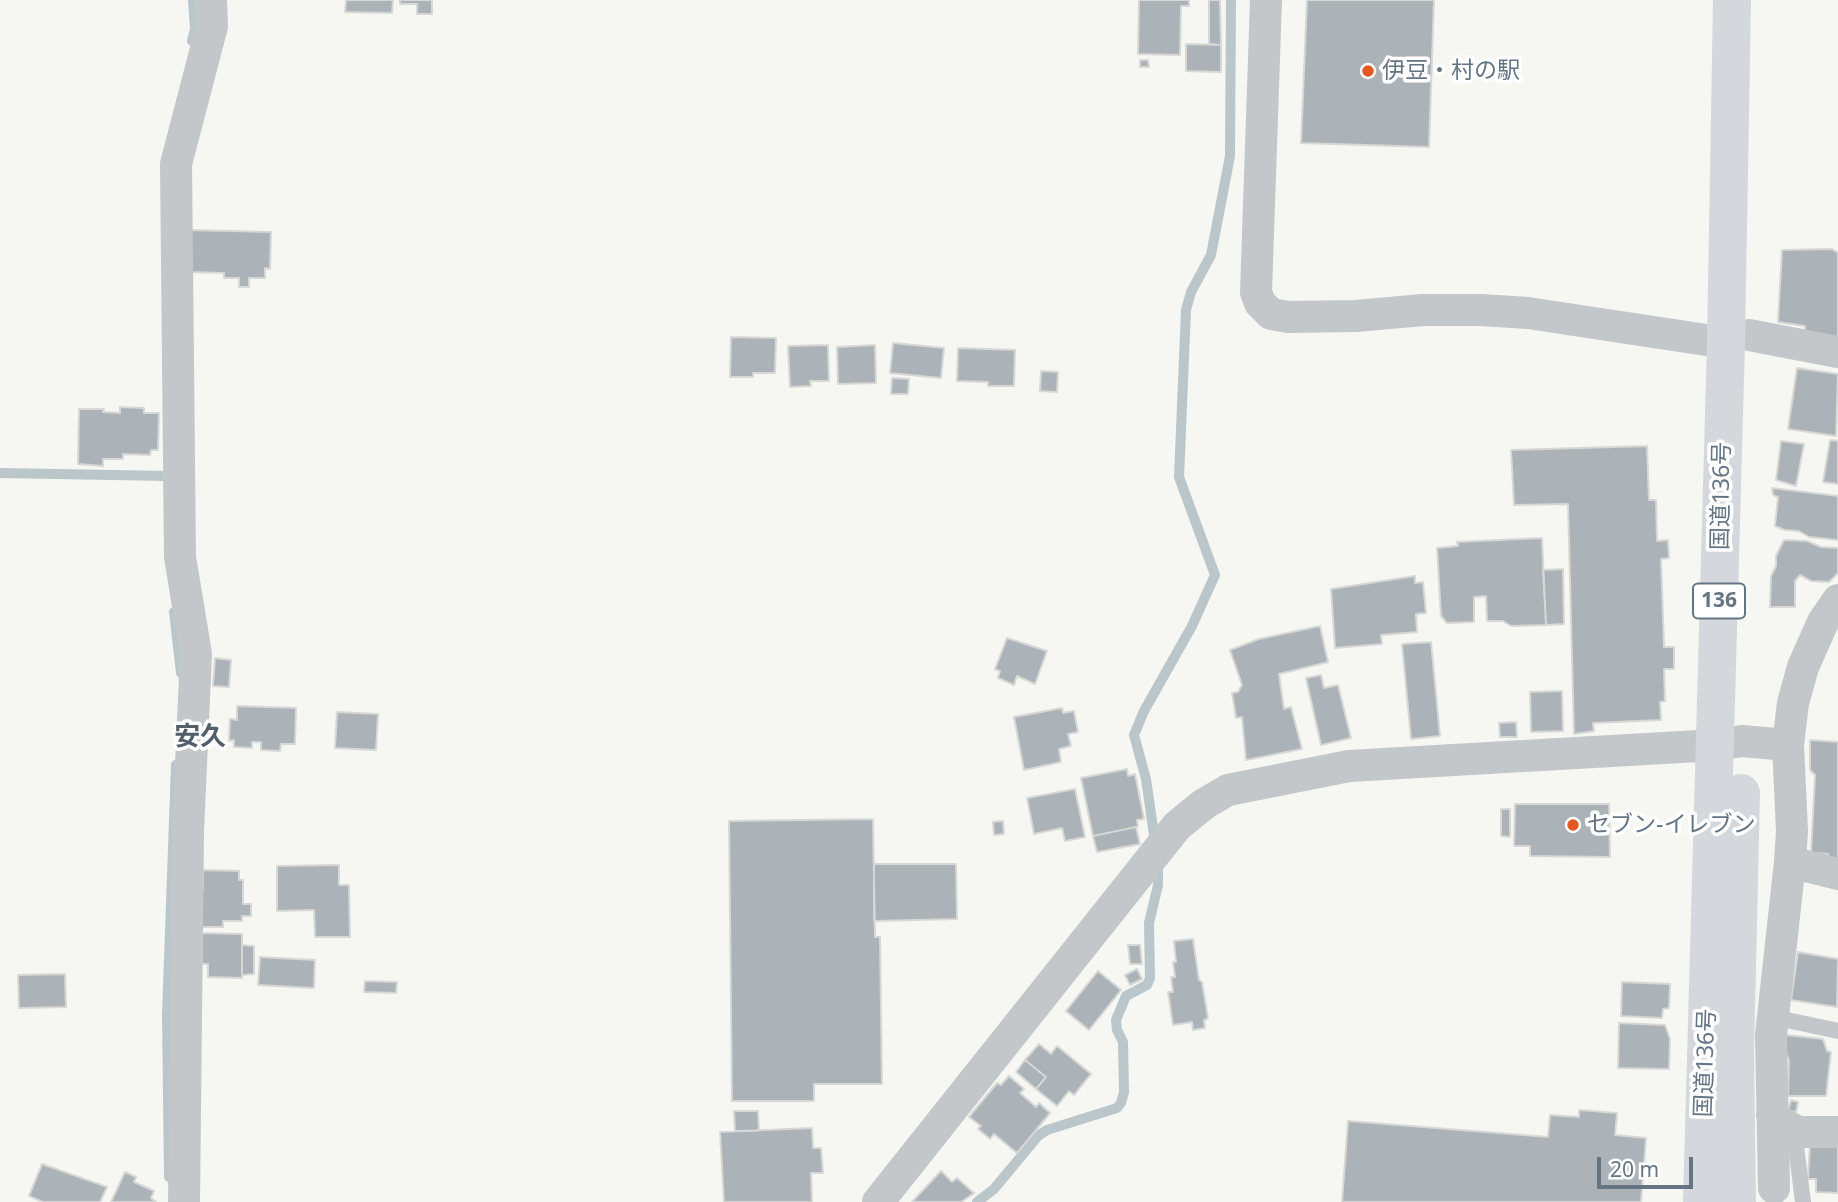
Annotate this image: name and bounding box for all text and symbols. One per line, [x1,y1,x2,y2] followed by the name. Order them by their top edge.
[1382,57,1520,85] place label: 伊豆・村の駅
[1360,63,1376,79] marker: 伊豆・村の駅
[1707,442,1737,550] street label: 国道136号
[1693,584,1745,618] road number: 136
[174,722,226,754] district label: 安久
[1587,811,1755,839] place label: セブン-イレブン
[1565,817,1581,833] marker: セブン-イレブン
[1690,1008,1722,1118] street label: 国道136号
[1600,1142,1696,1186] scale bar
[1610,1155,1659,1183] text: 20 m

